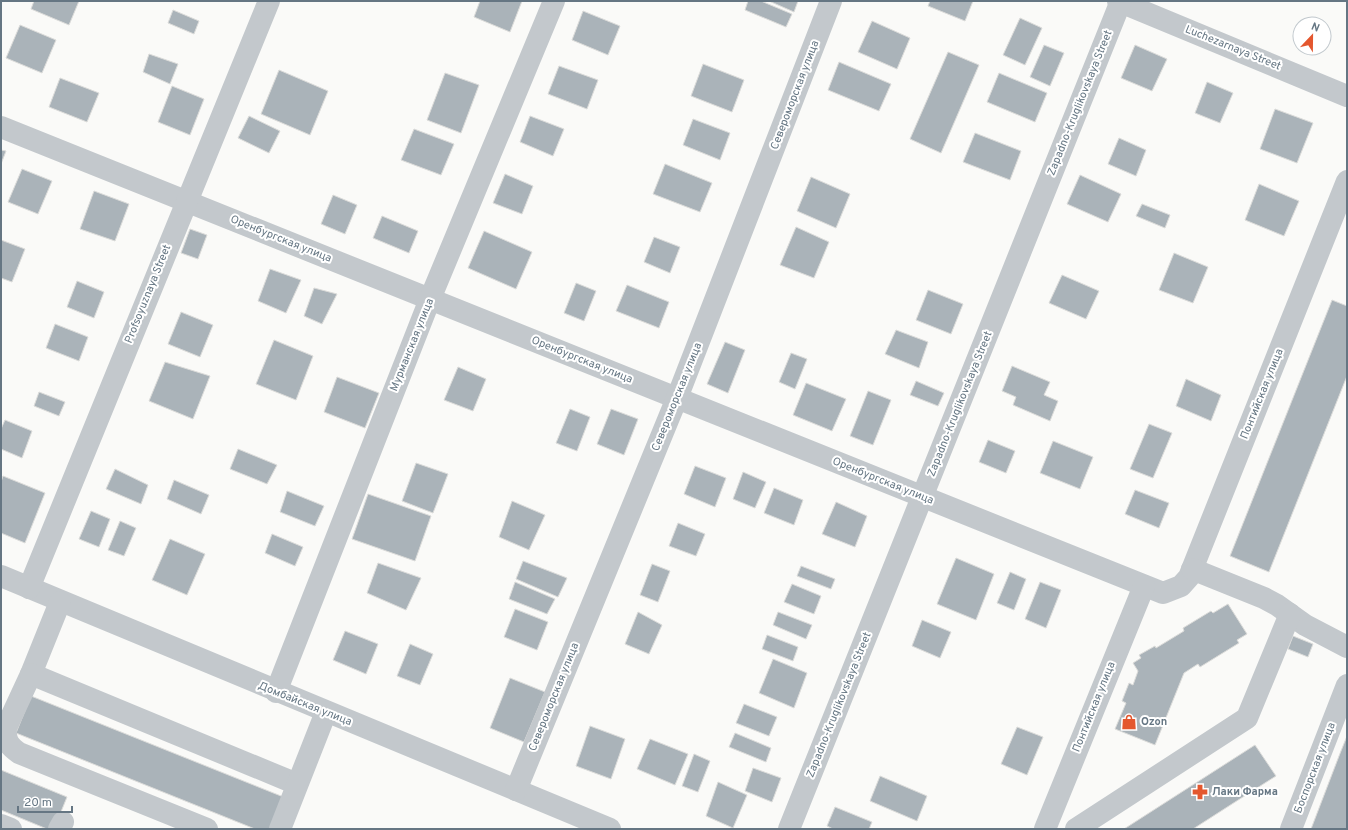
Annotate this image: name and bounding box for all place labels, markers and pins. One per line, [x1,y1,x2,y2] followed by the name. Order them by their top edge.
[1120,713,1138,731] shop icon: Ozon
[1141,715,1167,729] place label: Ozon
[1191,783,1209,801] pharmacy icon: Лаки Фарма
[1212,785,1278,799] place label: Лаки Фарма

